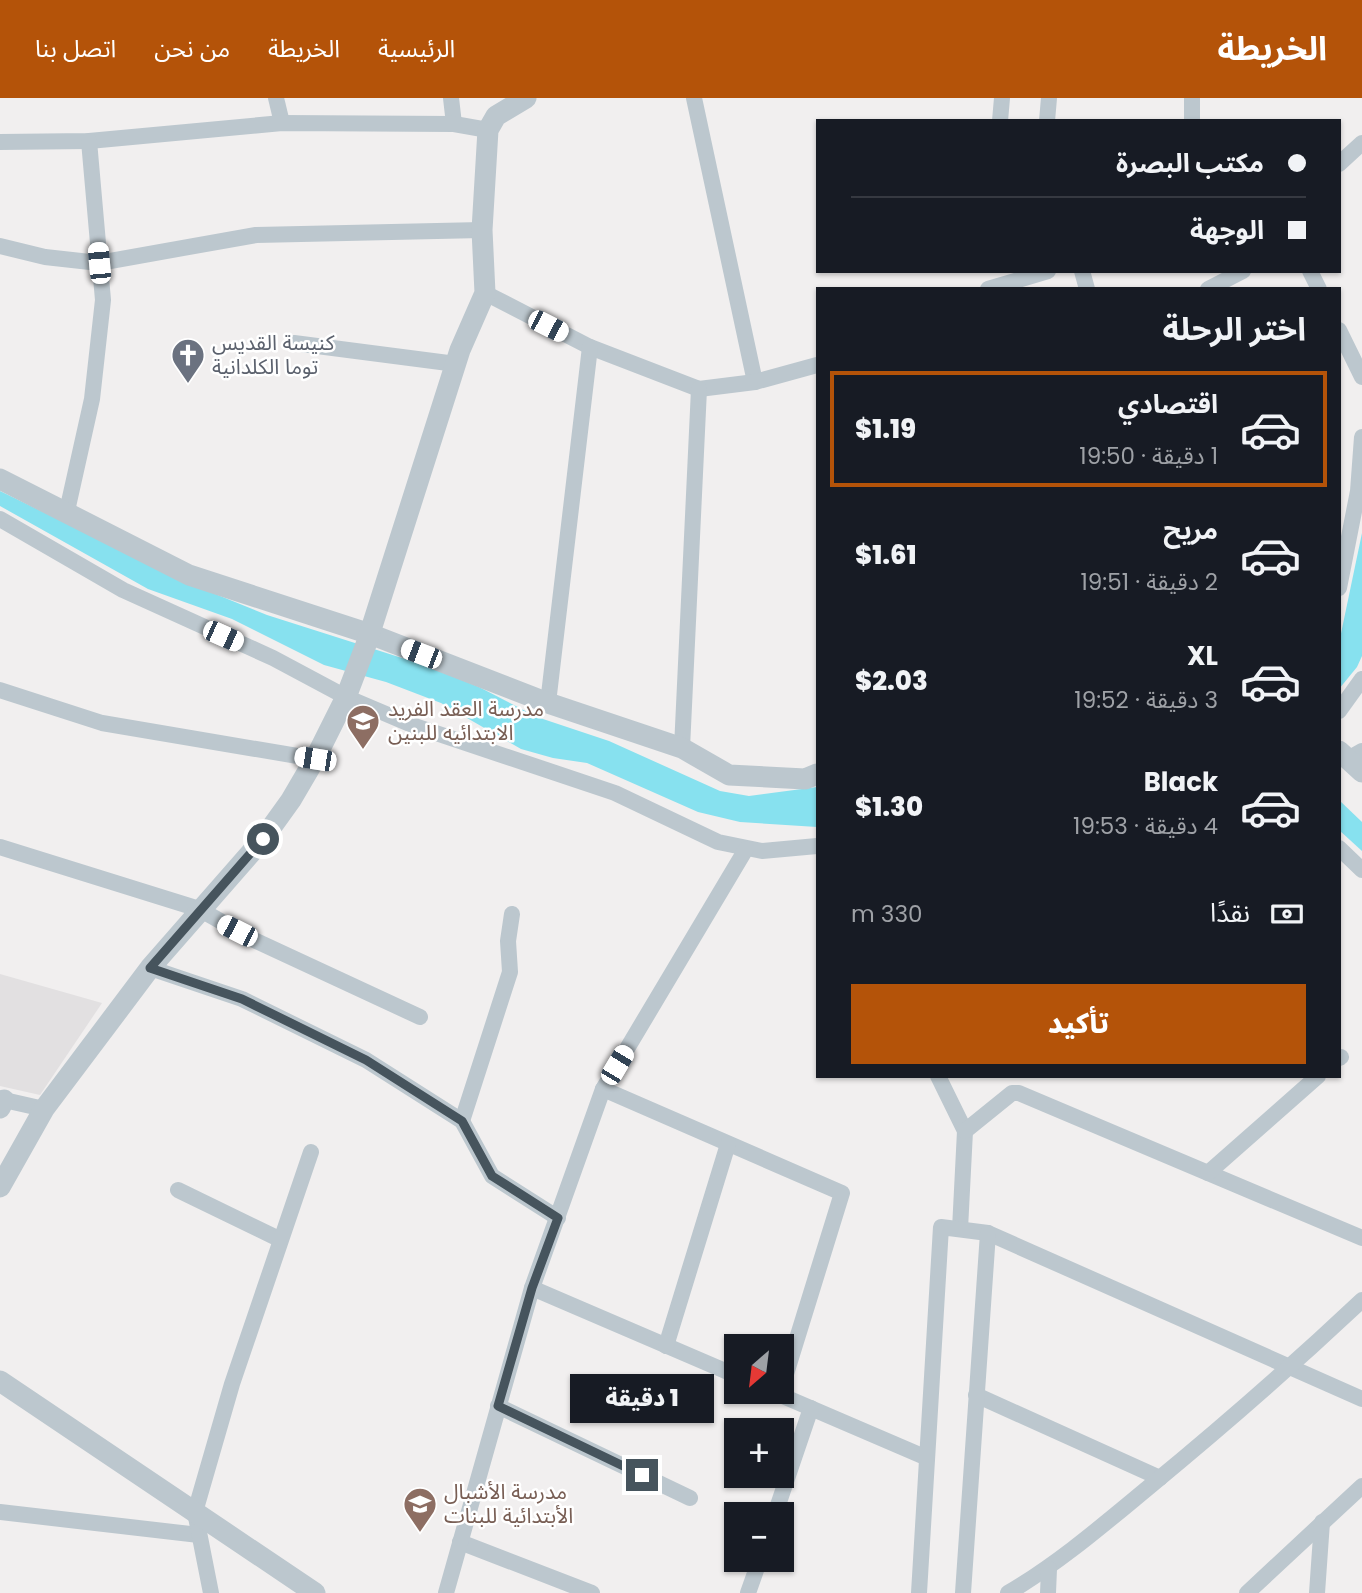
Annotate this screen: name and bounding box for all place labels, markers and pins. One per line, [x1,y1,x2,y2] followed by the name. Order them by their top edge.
[212,328,335,381] place label: كنيسة القديس توما الكلدانية
[169,336,207,385] church icon: كنيسة القديس توما الكلدانية
[388,694,544,747] place label: مدرسة العقد الفريد الابتدائيه للبنين
[344,702,382,751] school or university icon: مدرسة العقد الفريد الابتدائيه للبنين
[444,1477,573,1530] place label: مدرسة الأشبال الأبتدائية للبنات
[401,1485,439,1534] school or university icon: مدرسة الأشبال الأبتدائية للبنات

